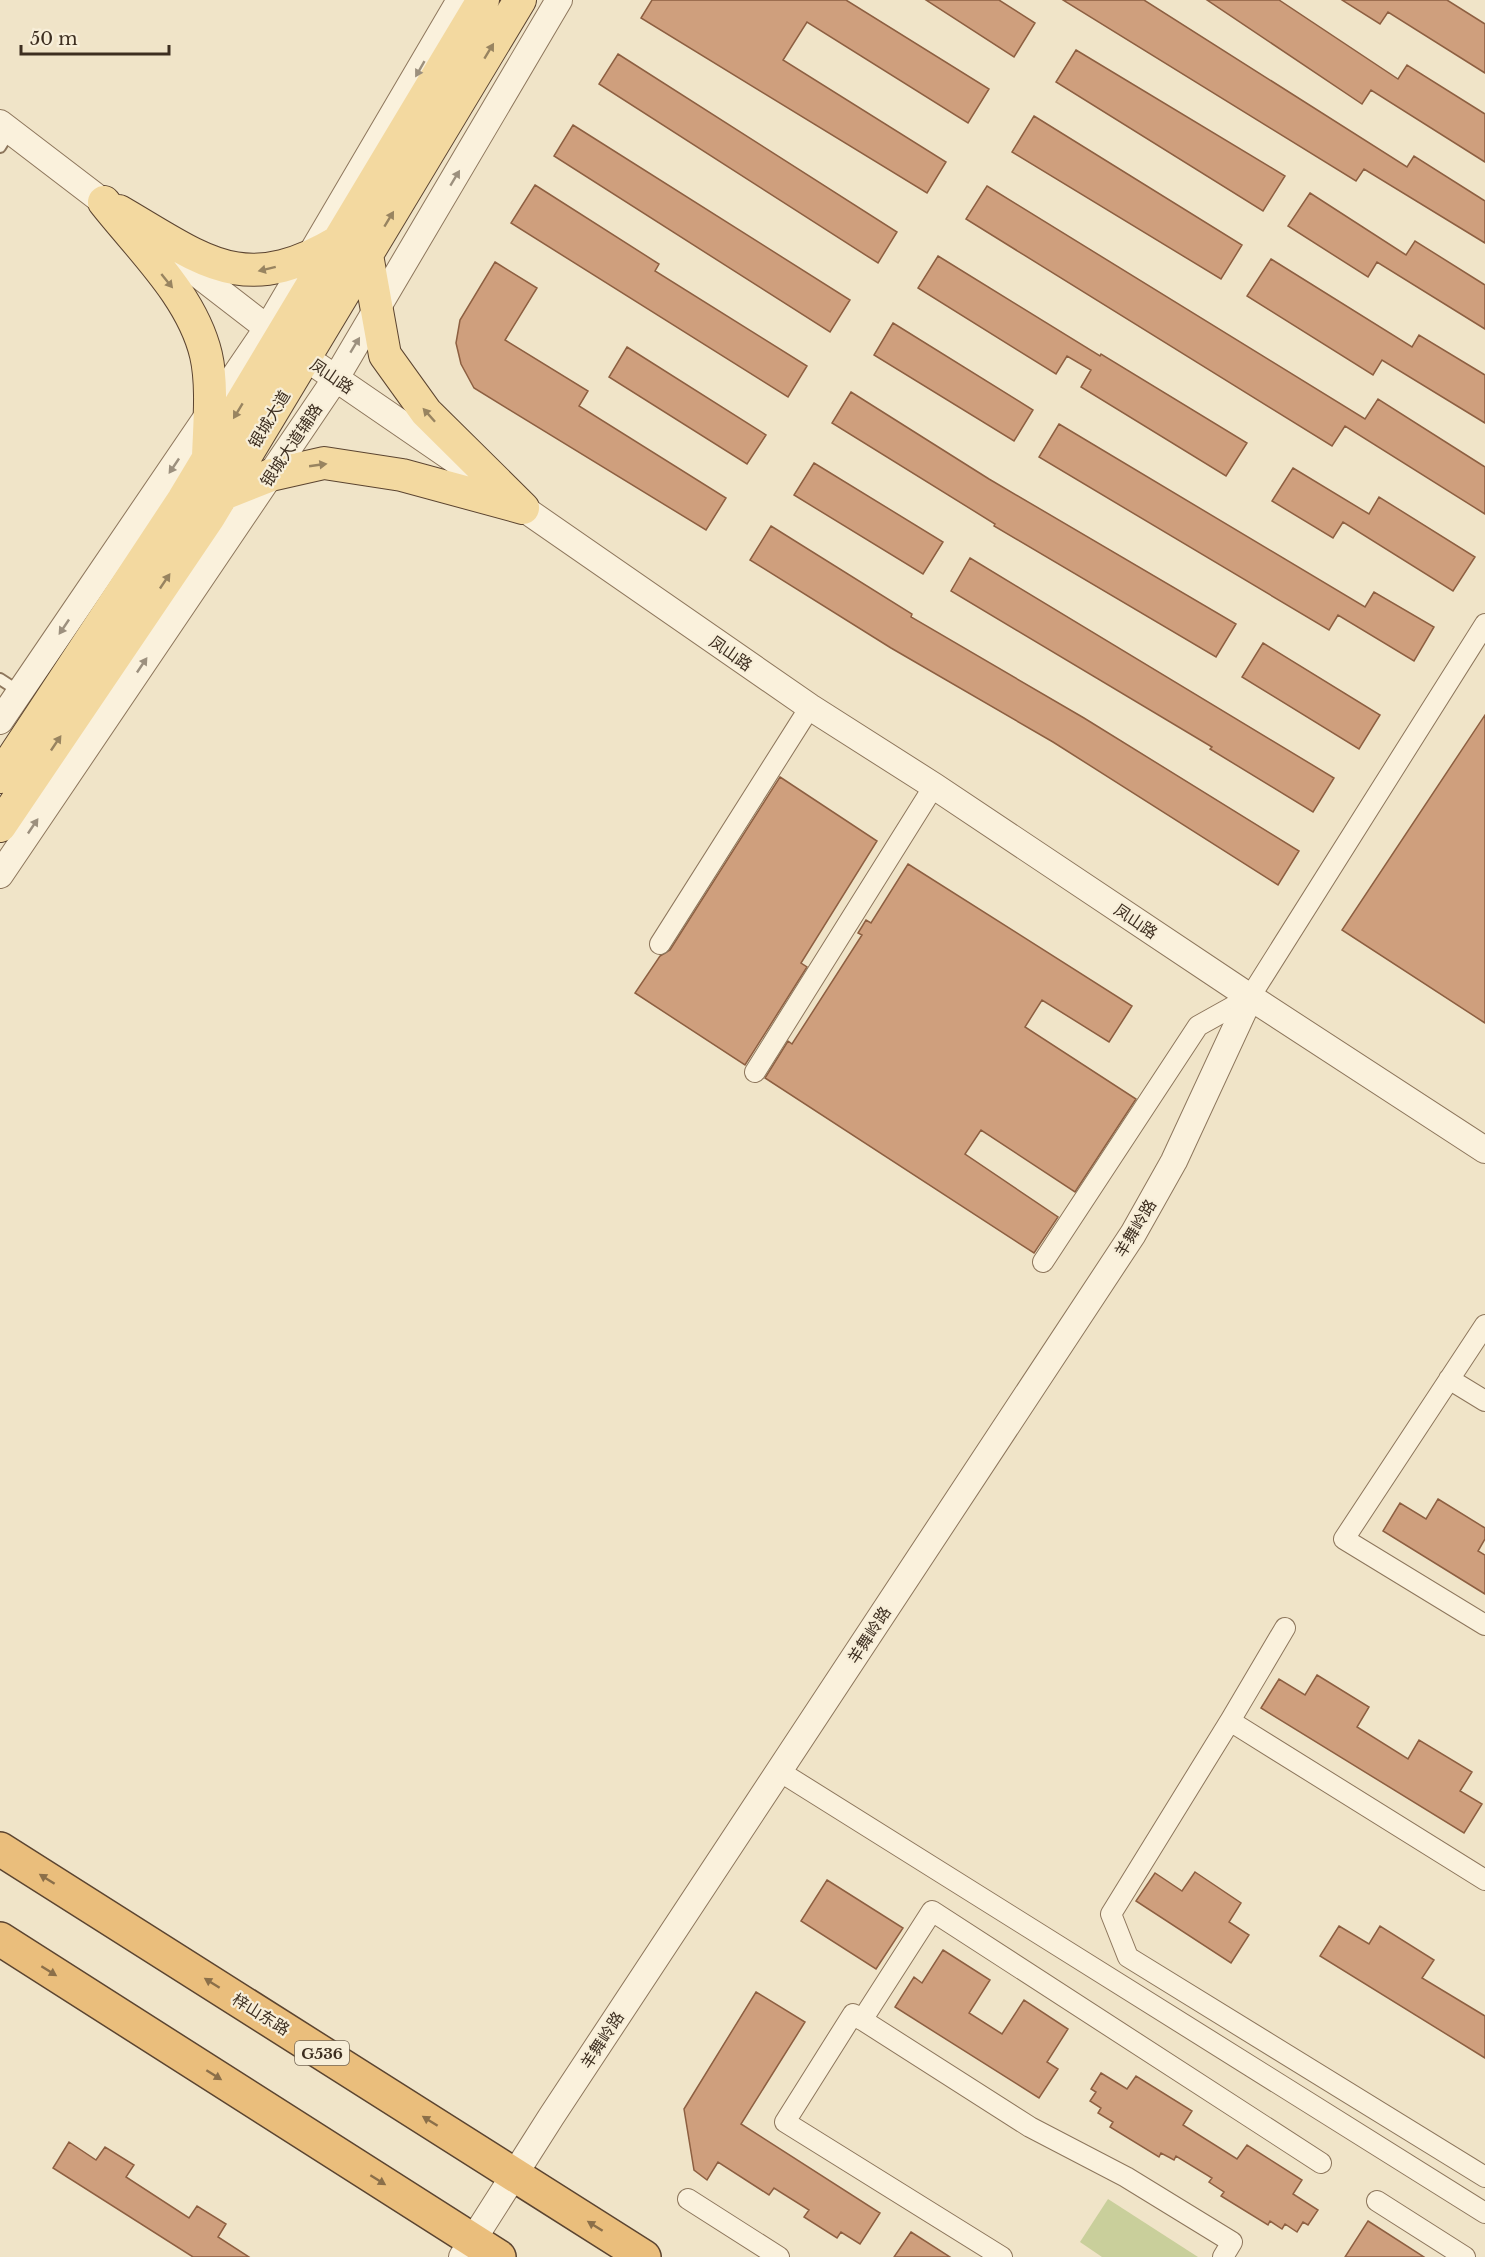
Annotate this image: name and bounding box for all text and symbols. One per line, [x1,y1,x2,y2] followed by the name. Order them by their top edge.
[21,18,170,56] scale bar
[30,28,78,50] text: 50 m
[483,43,494,59] one-way arrow
[414,61,425,77] one-way arrow
[449,170,460,186] one-way arrow
[383,211,394,227] one-way arrow
[258,264,276,274] one-way arrow
[160,273,172,288] one-way arrow
[350,337,360,354] one-way arrow
[307,354,357,398] street label: 凤山路
[244,386,294,452] street label: 银城大道
[256,400,326,490] street label: 银城大道辅路
[232,403,243,419] one-way arrow
[422,407,436,422] one-way arrow
[168,458,180,474] one-way arrow
[309,460,328,469] one-way arrow
[160,573,171,590] one-way arrow
[58,619,70,635] one-way arrow
[706,631,756,675] street label: 凤山路
[136,657,148,673] one-way arrow
[50,735,61,751] one-way arrow
[27,819,39,835] one-way arrow
[1111,899,1161,943] street label: 凤山路
[1110,1195,1160,1261] street label: 羊舞岭路
[843,1603,895,1667] street label: 羊舞岭路
[39,1873,56,1884] one-way arrow
[41,1965,57,1976] one-way arrow
[204,1978,220,1989] one-way arrow
[229,1989,293,2039] street label: 梓山东路
[576,2008,628,2072] street label: 羊舞岭路
[295,2041,349,2065] road number: G536
[206,2070,222,2081] one-way arrow
[422,2116,438,2127] one-way arrow
[370,2175,386,2186] one-way arrow
[587,2220,603,2231] one-way arrow

